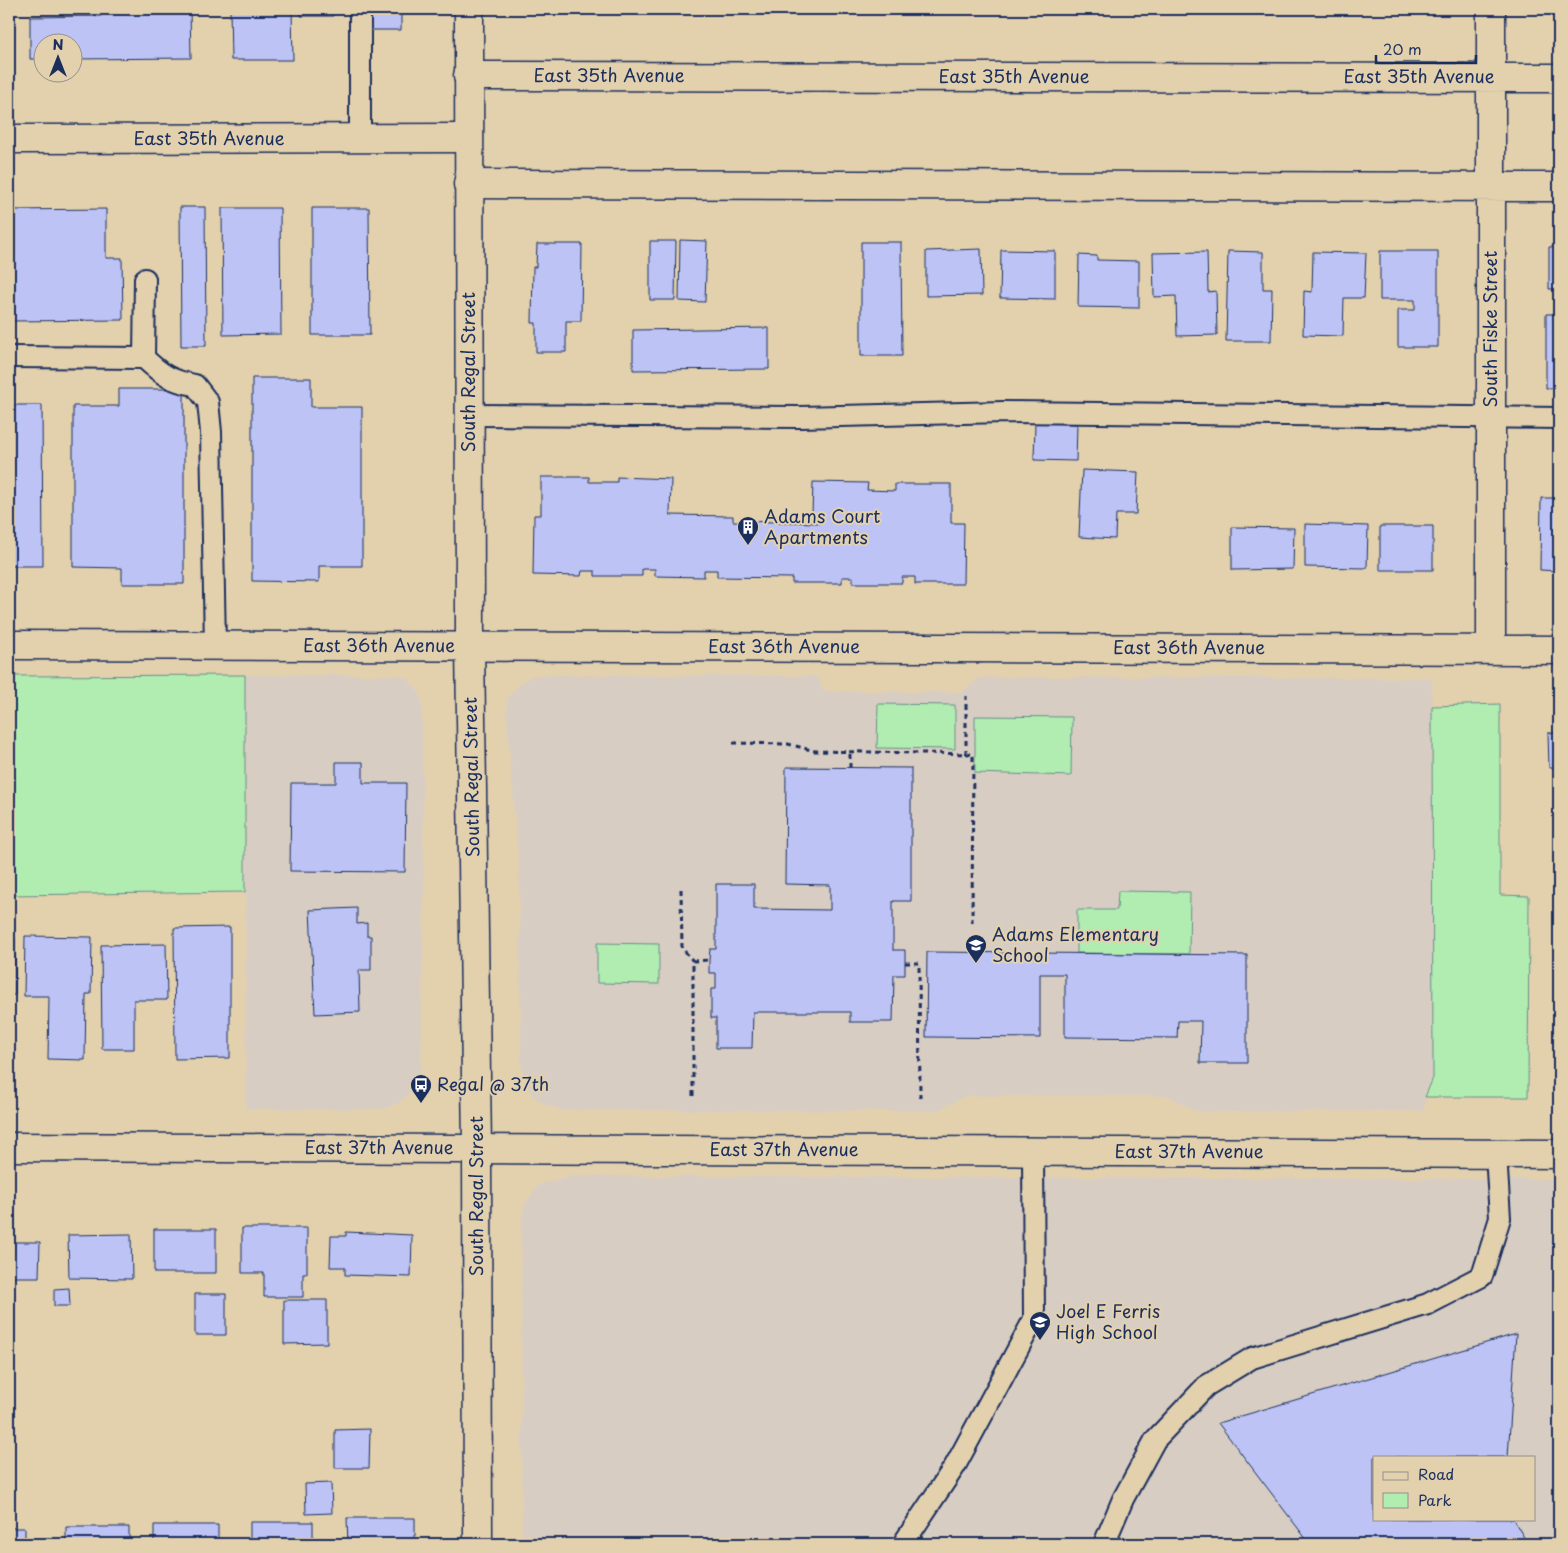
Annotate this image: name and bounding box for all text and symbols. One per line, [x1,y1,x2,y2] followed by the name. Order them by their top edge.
[32,32,82,82] north arrow
[1376,32,1476,64] scale bar
[52,34,64,55] text: N
[1383,37,1422,60] text: 20 m
[533,61,685,88] street label: East 35th Avenue
[938,62,1090,89] street label: East 35th Avenue
[1343,62,1495,89] street label: East 35th Avenue
[133,124,285,151] street label: East 35th Avenue
[1476,251,1503,407] street label: South Fiske Street
[454,292,481,452] street label: South Regal Street
[764,502,880,550] place label: Adams Court Apartments
[736,515,760,546] building icon: Adams Court Apartments
[303,631,455,658] street label: East 36th Avenue
[708,632,860,659] street label: East 36th Avenue
[1113,633,1265,660] street label: East 36th Avenue
[456,697,485,857] street label: South Regal Street
[992,920,1159,968] place label: Adams Elementary School
[964,933,988,964] school or university icon: Adams Elementary School
[437,1070,549,1097] place label: Regal @ 37th
[409,1073,433,1104] bus stop icon: Regal @ 37th
[462,1116,489,1276] street label: South Regal Street
[304,1133,454,1160] street label: East 37th Avenue
[709,1135,859,1162] street label: East 37th Avenue
[1114,1137,1264,1164] street label: East 37th Avenue
[1056,1297,1160,1345] place label: Joel E Ferris High School
[1028,1310,1052,1341] school or university icon: Joel E Ferris High School
[1373,1456,1536,1520] legend
[1418,1462,1454,1485] text: Road
[1418,1488,1452,1511] text: Park

